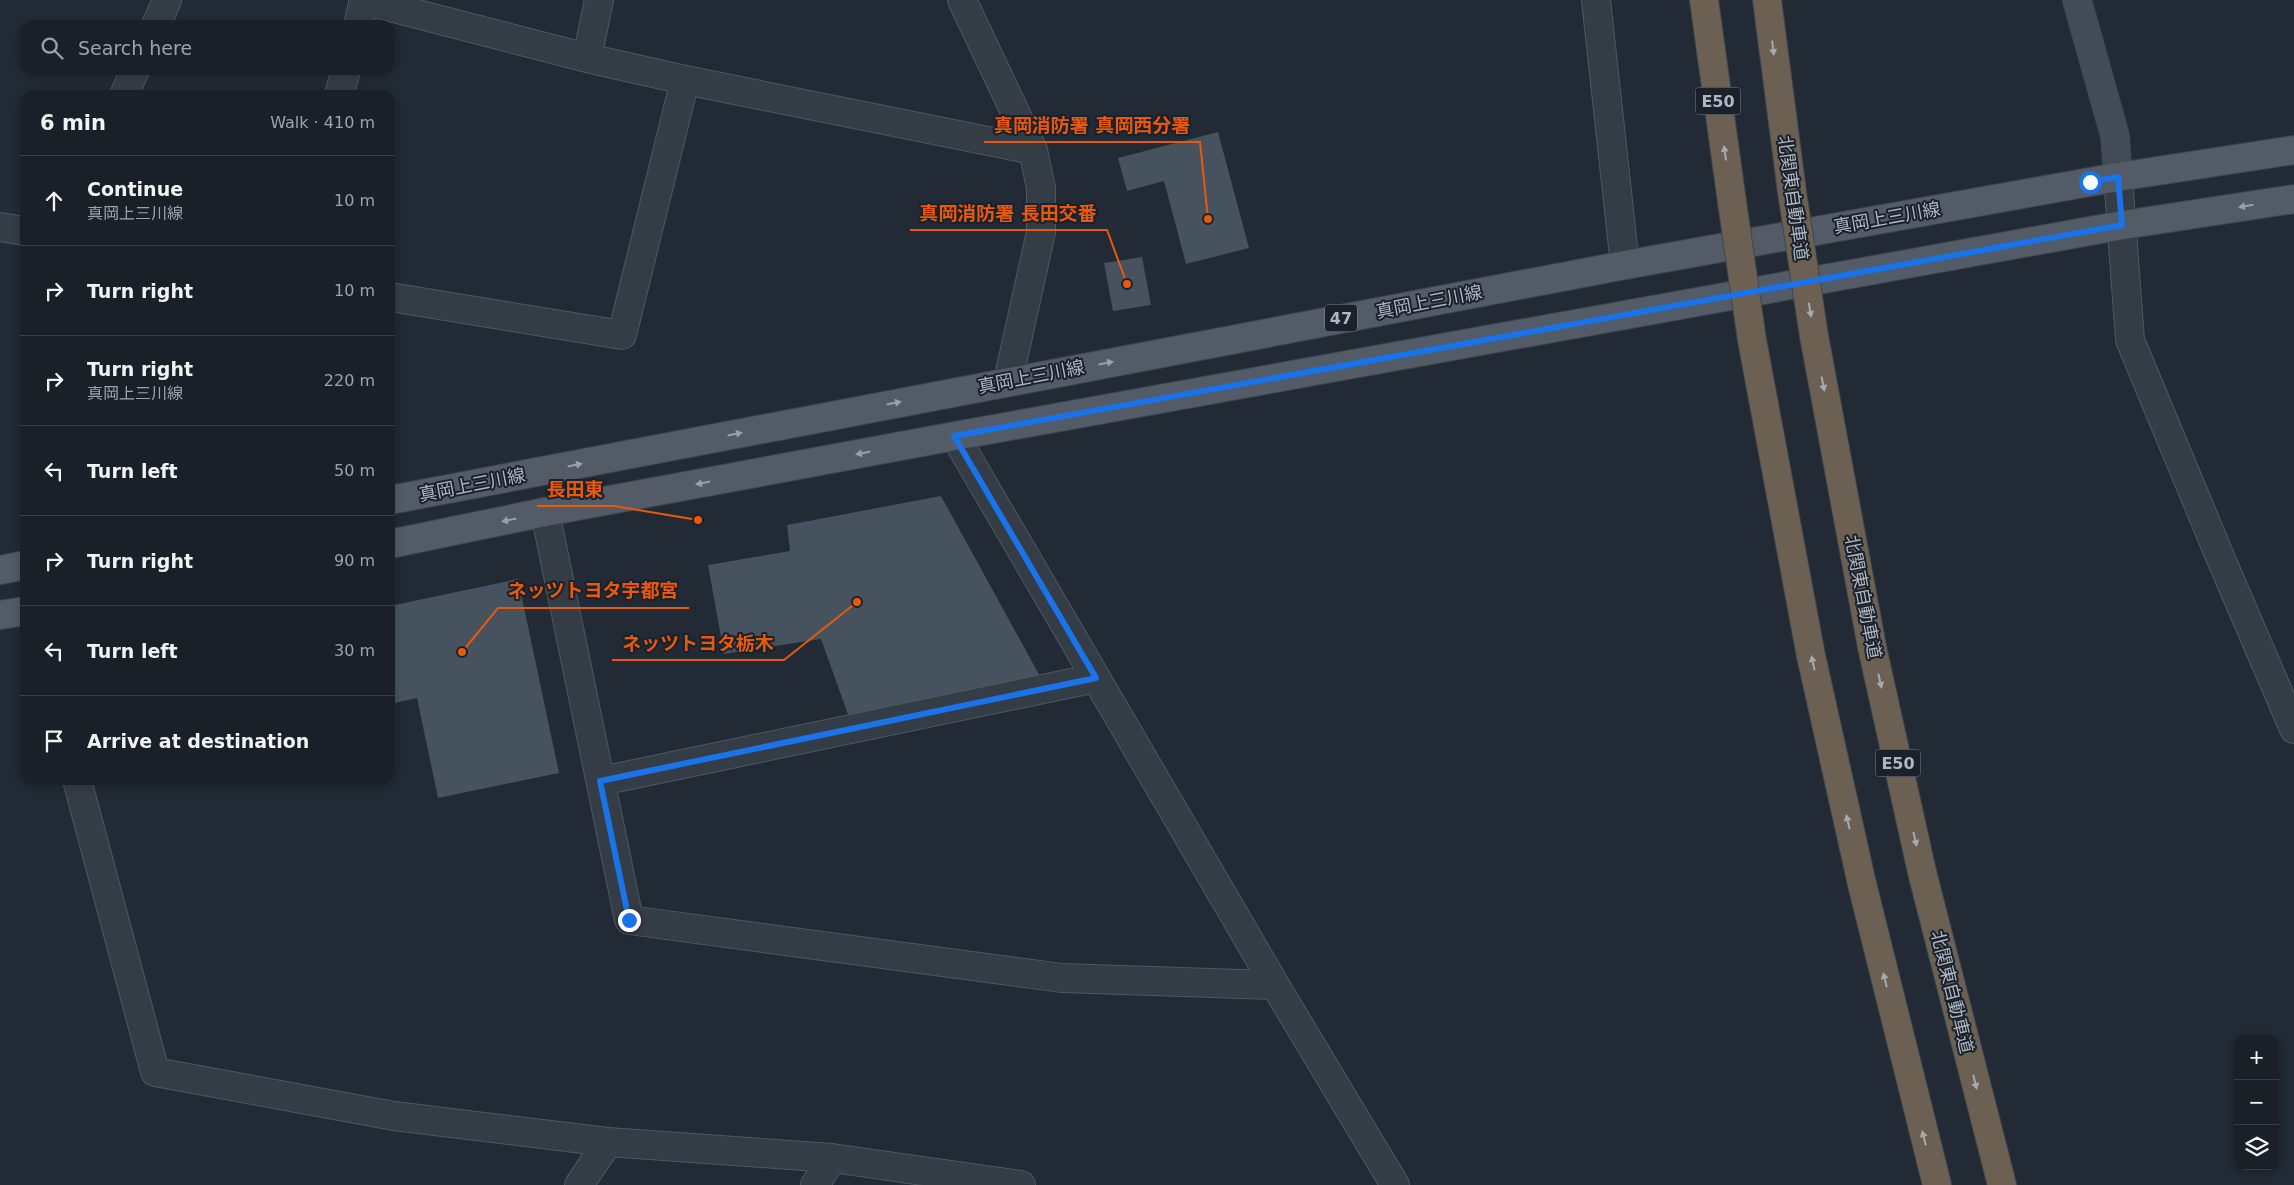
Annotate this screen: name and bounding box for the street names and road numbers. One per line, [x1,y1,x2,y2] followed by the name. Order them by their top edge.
[1696,88,1740,114] road number: E50
[1774,134,1813,262] street label: 北関東自動車道
[1832,198,1942,237] street label: 真岡上三川線
[1374,281,1484,322] street label: 真岡上三川線
[1325,304,1357,332] road number: 47
[976,356,1086,397] street label: 真岡上三川線
[417,464,527,505] street label: 真岡上三川線
[1841,533,1886,661] street label: 北関東自動車道
[1876,750,1920,776] road number: E50
[1927,928,1978,1056] street label: 北関東自動車道

